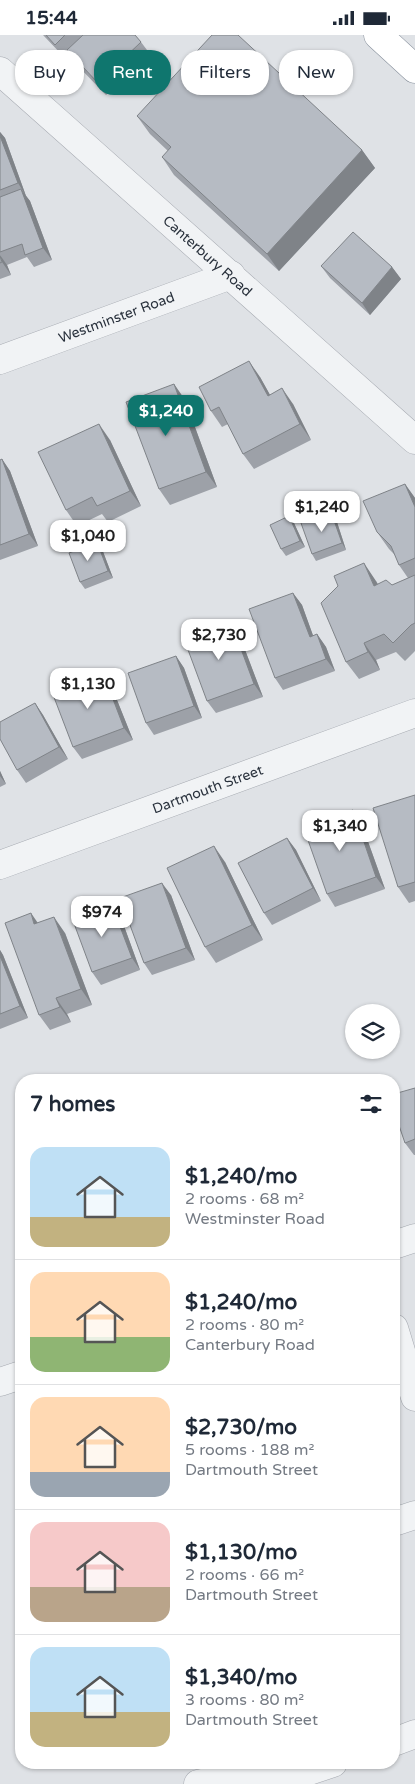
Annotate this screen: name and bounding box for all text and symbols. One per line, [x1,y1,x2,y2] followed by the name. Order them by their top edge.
[25,7,78,29] text: 15:44
[15,50,84,95] chip: Buy
[94,50,171,95] chip: Rent
[181,50,269,95] chip: Filters
[279,50,353,95] chip: New
[160,212,256,300] street label: Canterbury Road
[56,288,177,346] street label: Westminster Road
[125,395,207,437] pin: $1,240
[139,401,193,421] text: $1,240
[281,491,363,533] pin: $1,240
[295,497,349,517] text: $1,240
[47,519,129,562] pin: $1,040
[61,526,115,546] text: $1,040
[178,619,260,661] pin: $2,730
[192,625,246,645] text: $2,730
[47,667,129,710] pin: $1,130
[61,674,115,694] text: $1,130
[150,761,266,817] street label: Dartmouth Street
[299,809,381,852] pin: $1,340
[313,816,367,836] text: $1,340
[72,895,132,938] pin: $974
[82,902,122,922] text: $974
[345,1004,400,1059] map controls
[345,1004,400,1059] button: layers
[357,1090,385,1118] icon: filters
[30,1092,115,1117] text: 7 homes
[185,1164,297,1189] text: $1,240/mo
[70,1167,130,1227] icon: home
[185,1189,304,1209] text: 2 rooms · 68 m²
[185,1209,325,1229] text: Westminster Road
[185,1290,297,1315] text: $1,240/mo
[70,1292,130,1352] icon: home
[185,1315,304,1335] text: 2 rooms · 80 m²
[185,1335,315,1355] text: Canterbury Road
[185,1415,297,1440] text: $2,730/mo
[70,1417,130,1477] icon: home
[185,1440,314,1460] text: 5 rooms · 188 m²
[185,1460,318,1480] text: Dartmouth Street
[185,1540,297,1565] text: $1,130/mo
[70,1542,130,1602] icon: home
[185,1565,304,1585] text: 2 rooms · 66 m²
[185,1585,318,1605] text: Dartmouth Street
[185,1665,297,1690] text: $1,340/mo
[70,1667,130,1727] icon: home
[185,1690,304,1710] text: 3 rooms · 80 m²
[185,1710,318,1730] text: Dartmouth Street

